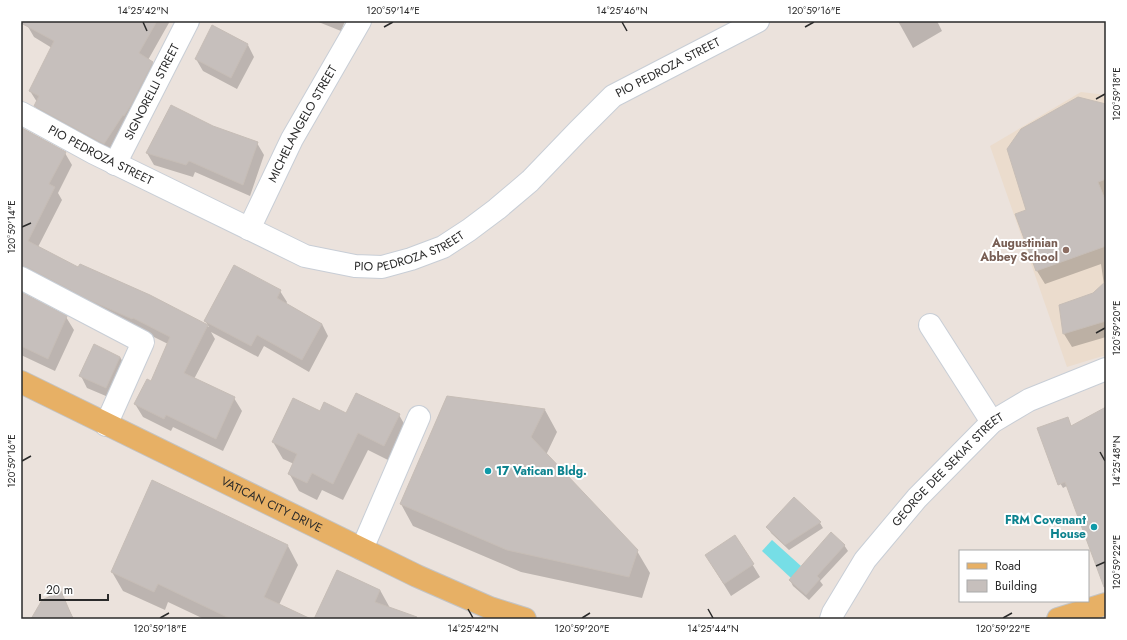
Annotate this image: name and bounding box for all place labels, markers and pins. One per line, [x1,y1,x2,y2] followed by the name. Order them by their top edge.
[979,234,1058,266] place label: Augustinian Abbey School
[1061,245,1071,255] marker: Augustinian Abbey School
[496,462,587,480] place label: 17 Vatican Bldg.
[483,466,493,476] marker: 17 Vatican Bldg.
[1005,511,1086,543] place label: FRM Covenant House
[1089,522,1099,532] marker: FRM Covenant House

